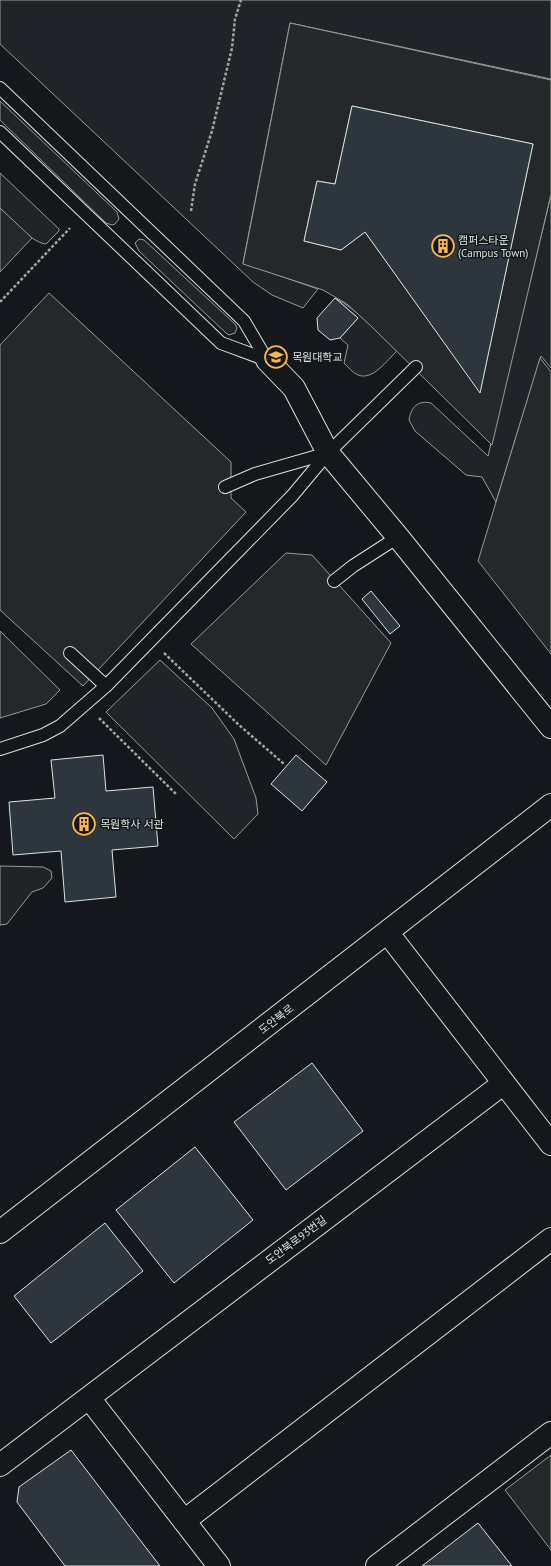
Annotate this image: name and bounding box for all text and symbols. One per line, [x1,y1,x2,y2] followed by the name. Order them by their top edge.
[430,233,456,259] building icon: 캠퍼스타운 (Campus Town)
[458,233,528,260] place label: 캠퍼스타운 (Campus Town)
[263,344,289,370] school or university icon: 목원대학교
[292,350,343,364] place label: 목원대학교
[71,811,97,837] building icon: 목원학사 서관
[100,817,164,831] place label: 목원학사 서관
[256,1001,296,1037] street label: 도안북로
[263,1213,329,1267] street label: 도안북로93번길

